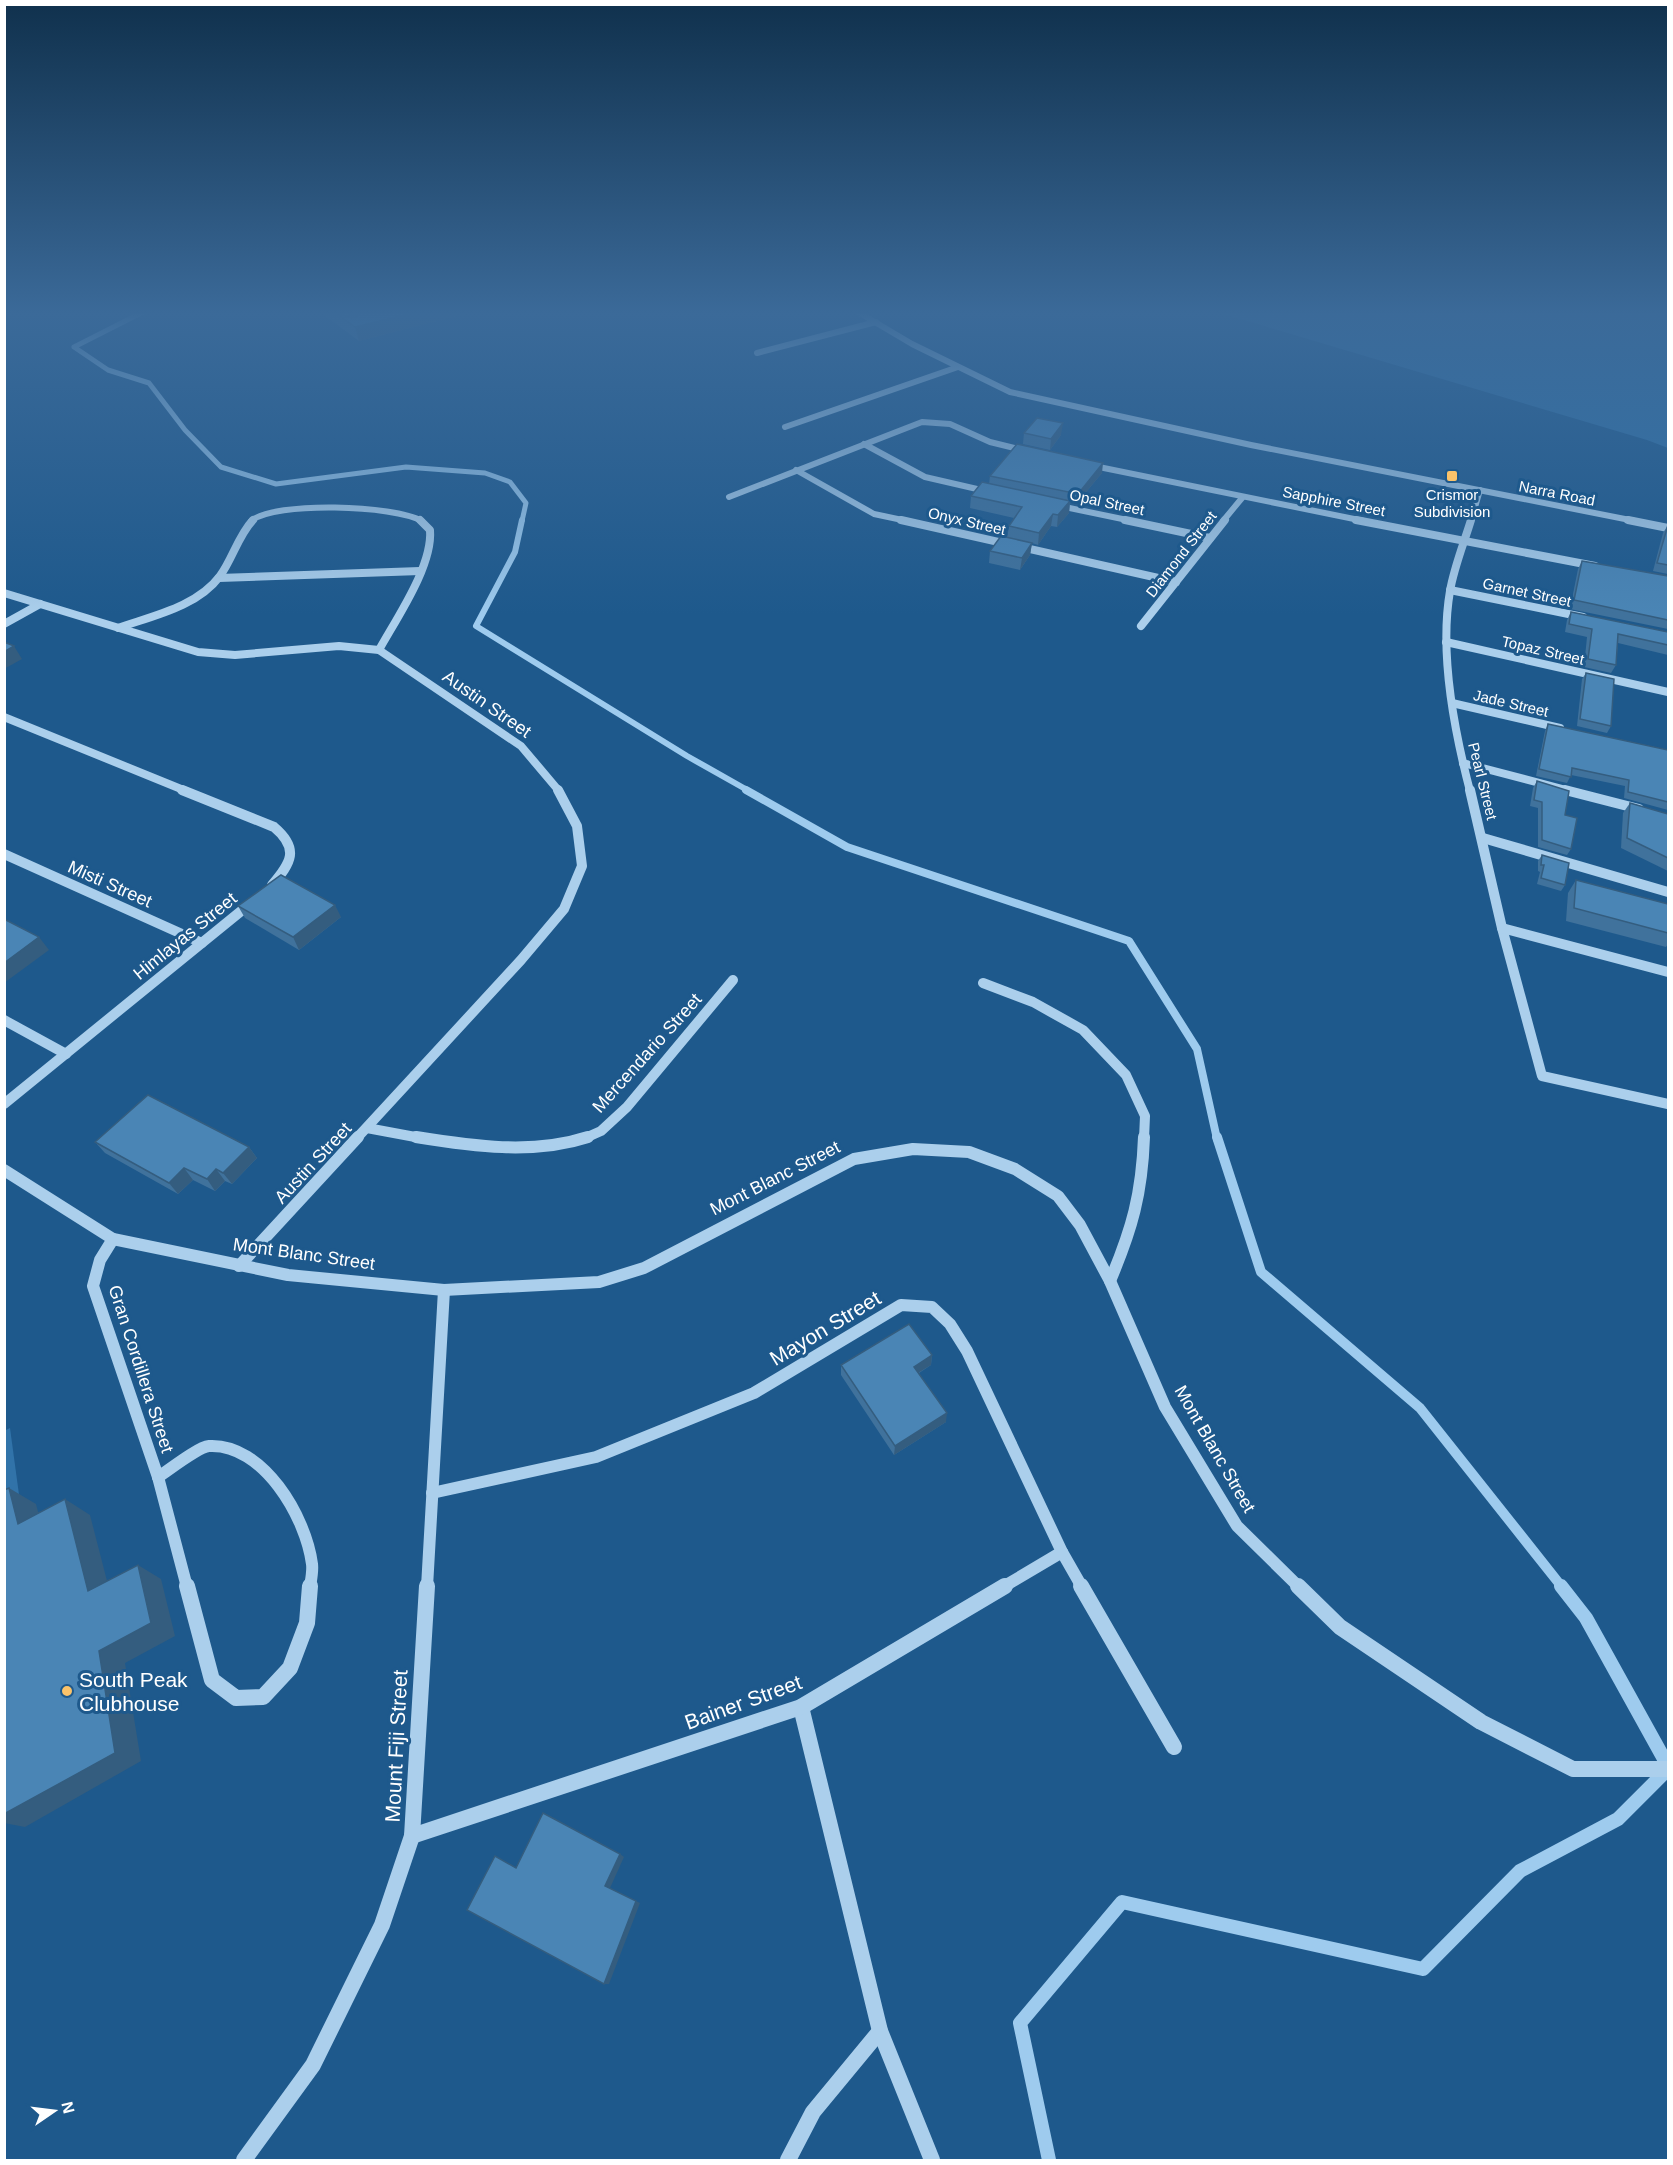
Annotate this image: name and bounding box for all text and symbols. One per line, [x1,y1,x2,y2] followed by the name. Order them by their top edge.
[1445,469,1459,483] marker: Crismor Subdivision
[1517,477,1597,509] street label: Narra Road
[1281,483,1388,519] street label: Sapphire Street
[1068,486,1147,518] street label: Opal Street
[1414,486,1490,520] place label: Crismor Subdivision
[927,504,1008,538] street label: Onyx Street
[1142,507,1220,600] street label: Diamond Street
[1481,574,1574,610] street label: Garnet Street
[1500,632,1587,668] street label: Topaz Street
[439,666,535,742] street label: Austin Street
[1472,686,1551,720] street label: Jade Street
[1465,741,1501,822] street label: Pearl Street
[65,857,155,911] street label: Misti Street
[129,888,241,984] street label: Himlayas Street
[588,989,706,1117] street label: Mercendario Street
[271,1118,355,1208] street label: Austin Street
[707,1137,843,1219] street label: Mont Blanc Street
[232,1234,376,1274] street label: Mont Blanc Street
[104,1283,178,1455] street label: Gran Cordillera Street
[766,1286,885,1370] street label: Mayon Street
[1171,1382,1259,1516] street label: Mont Blanc Street
[79,1668,188,1715] place label: South Peak Clubhouse
[381,1669,411,1823] street label: Mount Fiji Street
[681,1670,805,1734] street label: Bainer Street
[60,1684,74,1698] marker: South Peak Clubhouse
[24,2081,84,2141] north arrow
[58,2100,78,2115] text: N

